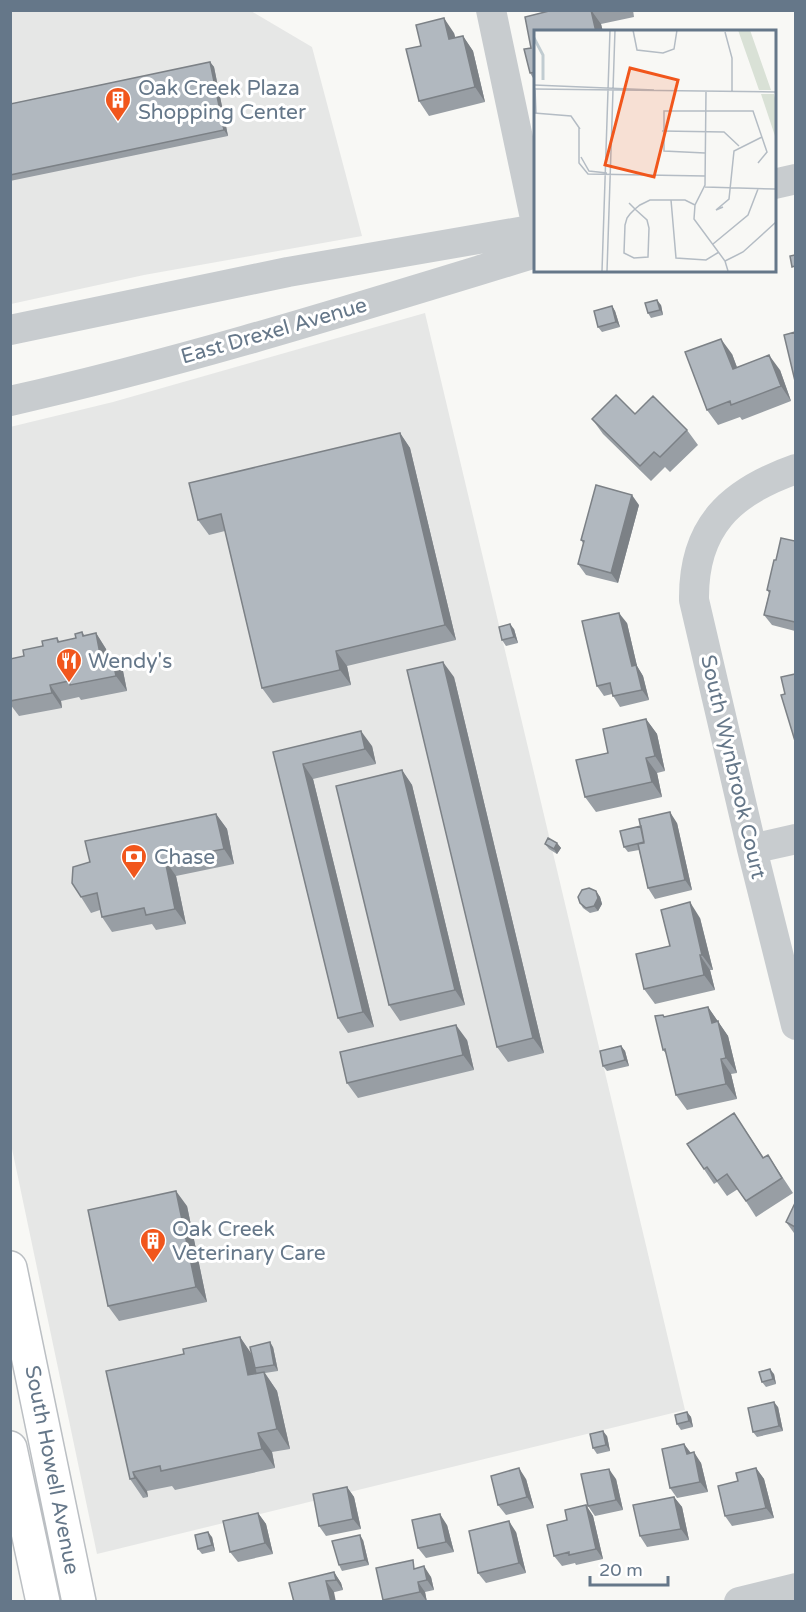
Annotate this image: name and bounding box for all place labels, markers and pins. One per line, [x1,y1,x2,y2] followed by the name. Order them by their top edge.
[138,76,306,125] place label: Oak Creek Plaza Shopping Center
[103,85,133,123] building icon: Oak Creek Plaza Shopping Center
[54,646,84,684] restaurant icon: Wendy's
[88,649,172,674] place label: Wendy's
[119,842,149,880] bank icon: Chase
[154,845,215,870] place label: Chase
[172,1217,326,1266] place label: Oak Creek Veterinary Care
[138,1226,168,1264] building icon: Oak Creek Veterinary Care

